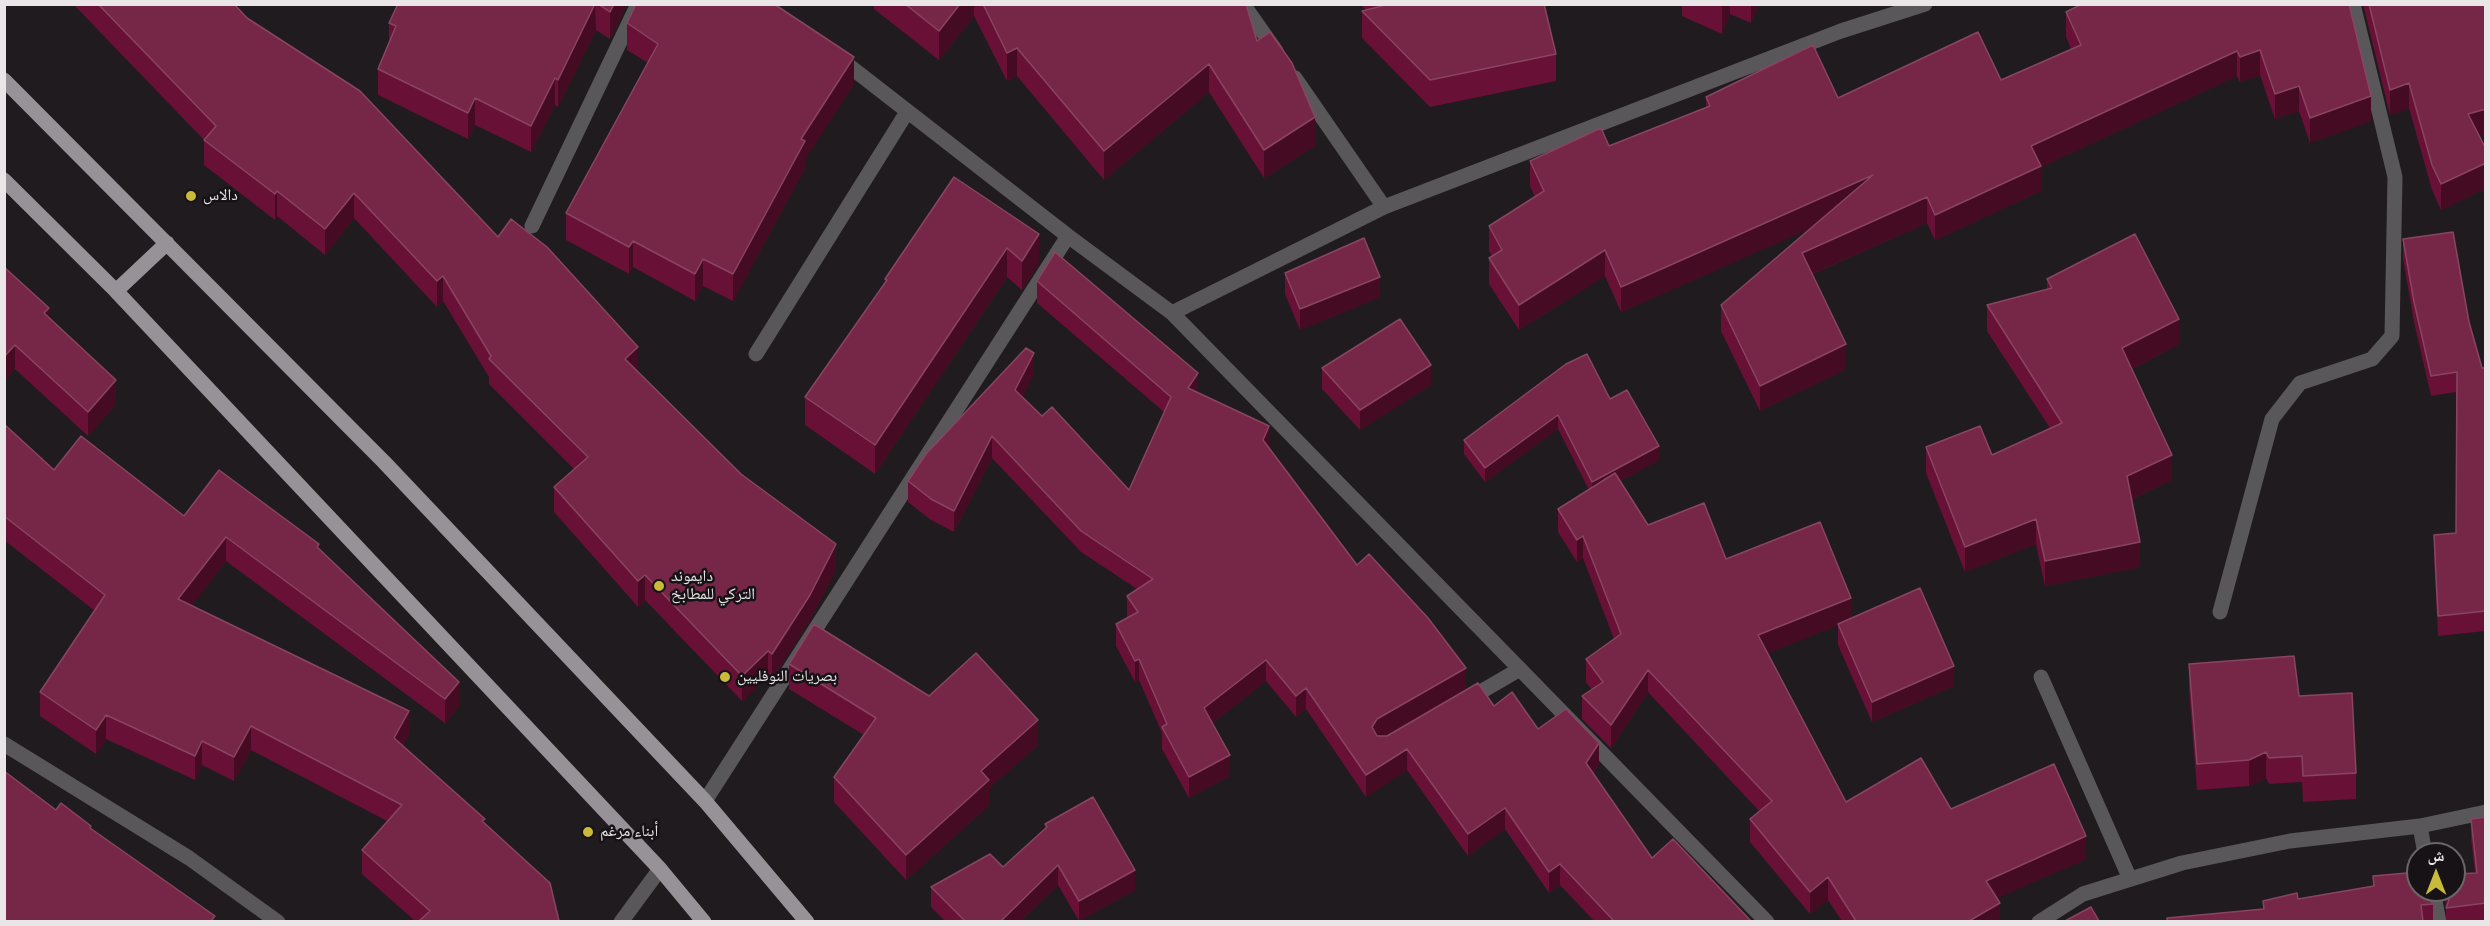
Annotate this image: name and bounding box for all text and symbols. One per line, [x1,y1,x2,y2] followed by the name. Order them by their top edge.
[203,186,238,206] place label: دالاس
[184,189,198,203] marker: دالاس
[671,567,755,605] place label: دايموند التركي للمطابخ
[652,579,666,593] marker: دايموند التركي للمطابخ
[737,667,837,687] place label: بصريات النوفليين
[718,670,732,684] marker: بصريات النوفليين
[600,822,658,842] place label: أبناء مرغم
[581,825,595,839] marker: أبناء مرغم
[2406,842,2466,902] north arrow
[2428,847,2444,864] text: ش

